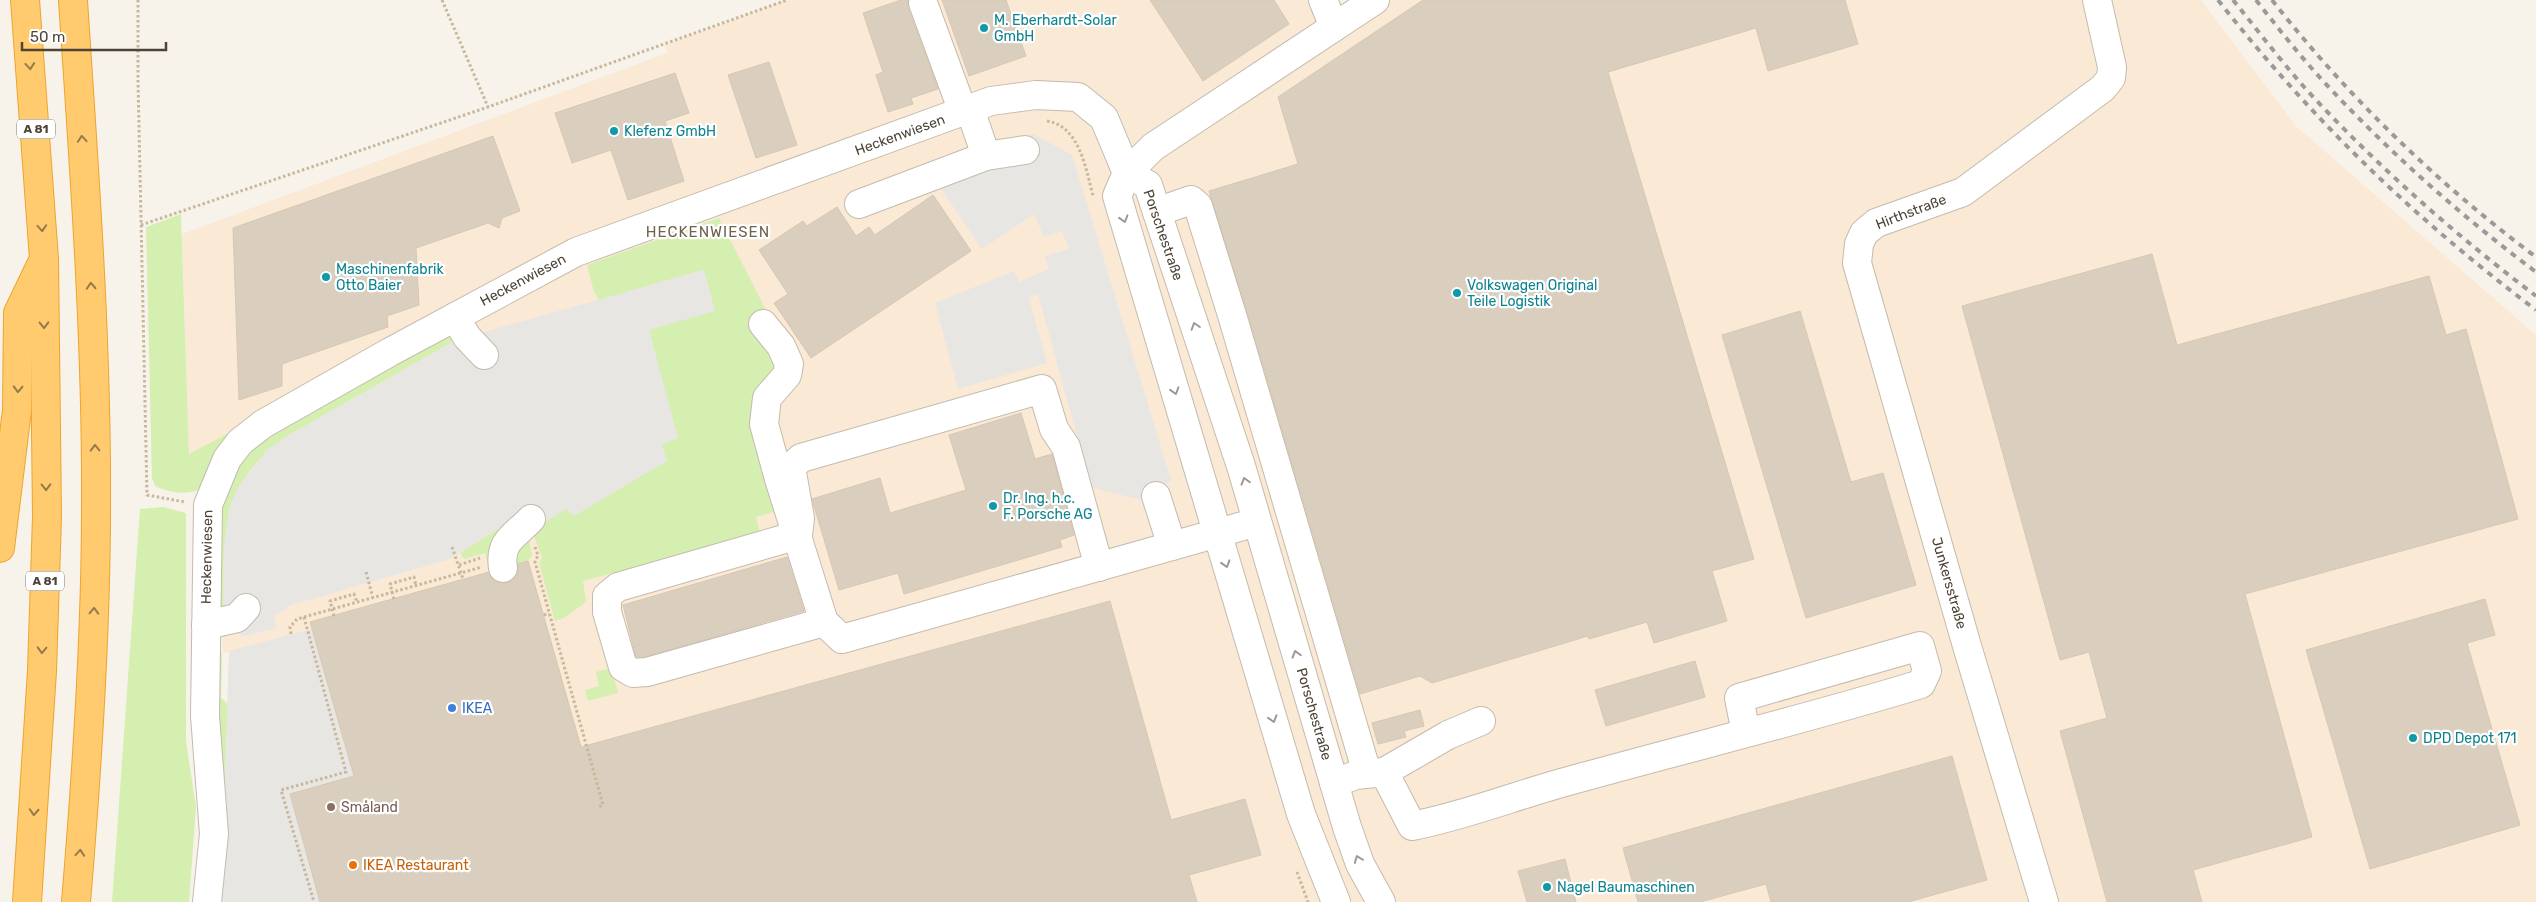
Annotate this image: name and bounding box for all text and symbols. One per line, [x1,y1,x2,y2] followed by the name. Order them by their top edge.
[994,12,1117,45] place label: M. Eberhardt-Solar GmbH
[22,20,166,52] scale bar
[978,22,990,34] marker: M. Eberhardt-Solar GmbH
[30,28,65,46] text: 50 m
[25,62,36,70] one-way arrow
[853,111,947,159] street label: Heckenwiesen
[17,120,55,138] road number: A 81
[624,123,716,140] place label: Klefenz GmbH
[608,125,620,137] marker: Klefenz GmbH
[77,134,88,142] one-way arrow
[1139,187,1187,283] street label: Porschestraße
[1873,191,1949,233] street label: Hirthstraße
[1118,214,1128,222] one-way arrow
[646,223,770,241] district label: HECKENWIESEN
[36,224,47,232] one-way arrow
[477,250,569,310] street label: Heckenwiesen
[336,261,444,294] place label: Maschinenfabrik Otto Baier
[320,271,332,283] marker: Maschinenfabrik Otto Baier
[1467,277,1597,310] place label: Volkswagen Original Teile Logistik
[85,282,96,290] one-way arrow
[1451,287,1463,299] marker: Volkswagen Original Teile Logistik
[39,321,50,329] one-way arrow
[1190,323,1200,331] one-way arrow
[12,385,23,393] one-way arrow
[1169,387,1179,395] one-way arrow
[90,444,100,452] one-way arrow
[1241,477,1251,485] one-way arrow
[41,484,51,492] one-way arrow
[1003,490,1093,523] place label: Dr. Ing. h.c. F. Porsche AG
[987,500,999,512] marker: Dr. Ing. h.c. F. Porsche AG
[198,510,216,604] street label: Heckenwiesen
[1928,535,1970,631] street label: Junkersstraße
[1221,559,1231,567] one-way arrow
[26,572,64,590] road number: A 81
[88,607,99,615] one-way arrow
[37,646,48,654] one-way arrow
[1291,650,1301,658] one-way arrow
[1293,666,1335,762] street label: Porschestraße
[462,700,493,717] place label: IKEA
[446,702,458,714] marker: IKEA
[1268,715,1278,723] one-way arrow
[2423,730,2517,747] place label: DPD Depot 171
[2407,732,2419,744] marker: DPD Depot 171
[341,799,398,816] place label: Småland
[325,801,337,813] marker: Småland
[28,808,39,816] one-way arrow
[74,849,85,857] one-way arrow
[1354,855,1365,864] one-way arrow
[363,857,469,874] place label: IKEA Restaurant
[347,859,359,871] marker: IKEA Restaurant
[1557,879,1695,896] place label: Nagel Baumaschinen
[1541,881,1553,893] marker: Nagel Baumaschinen

